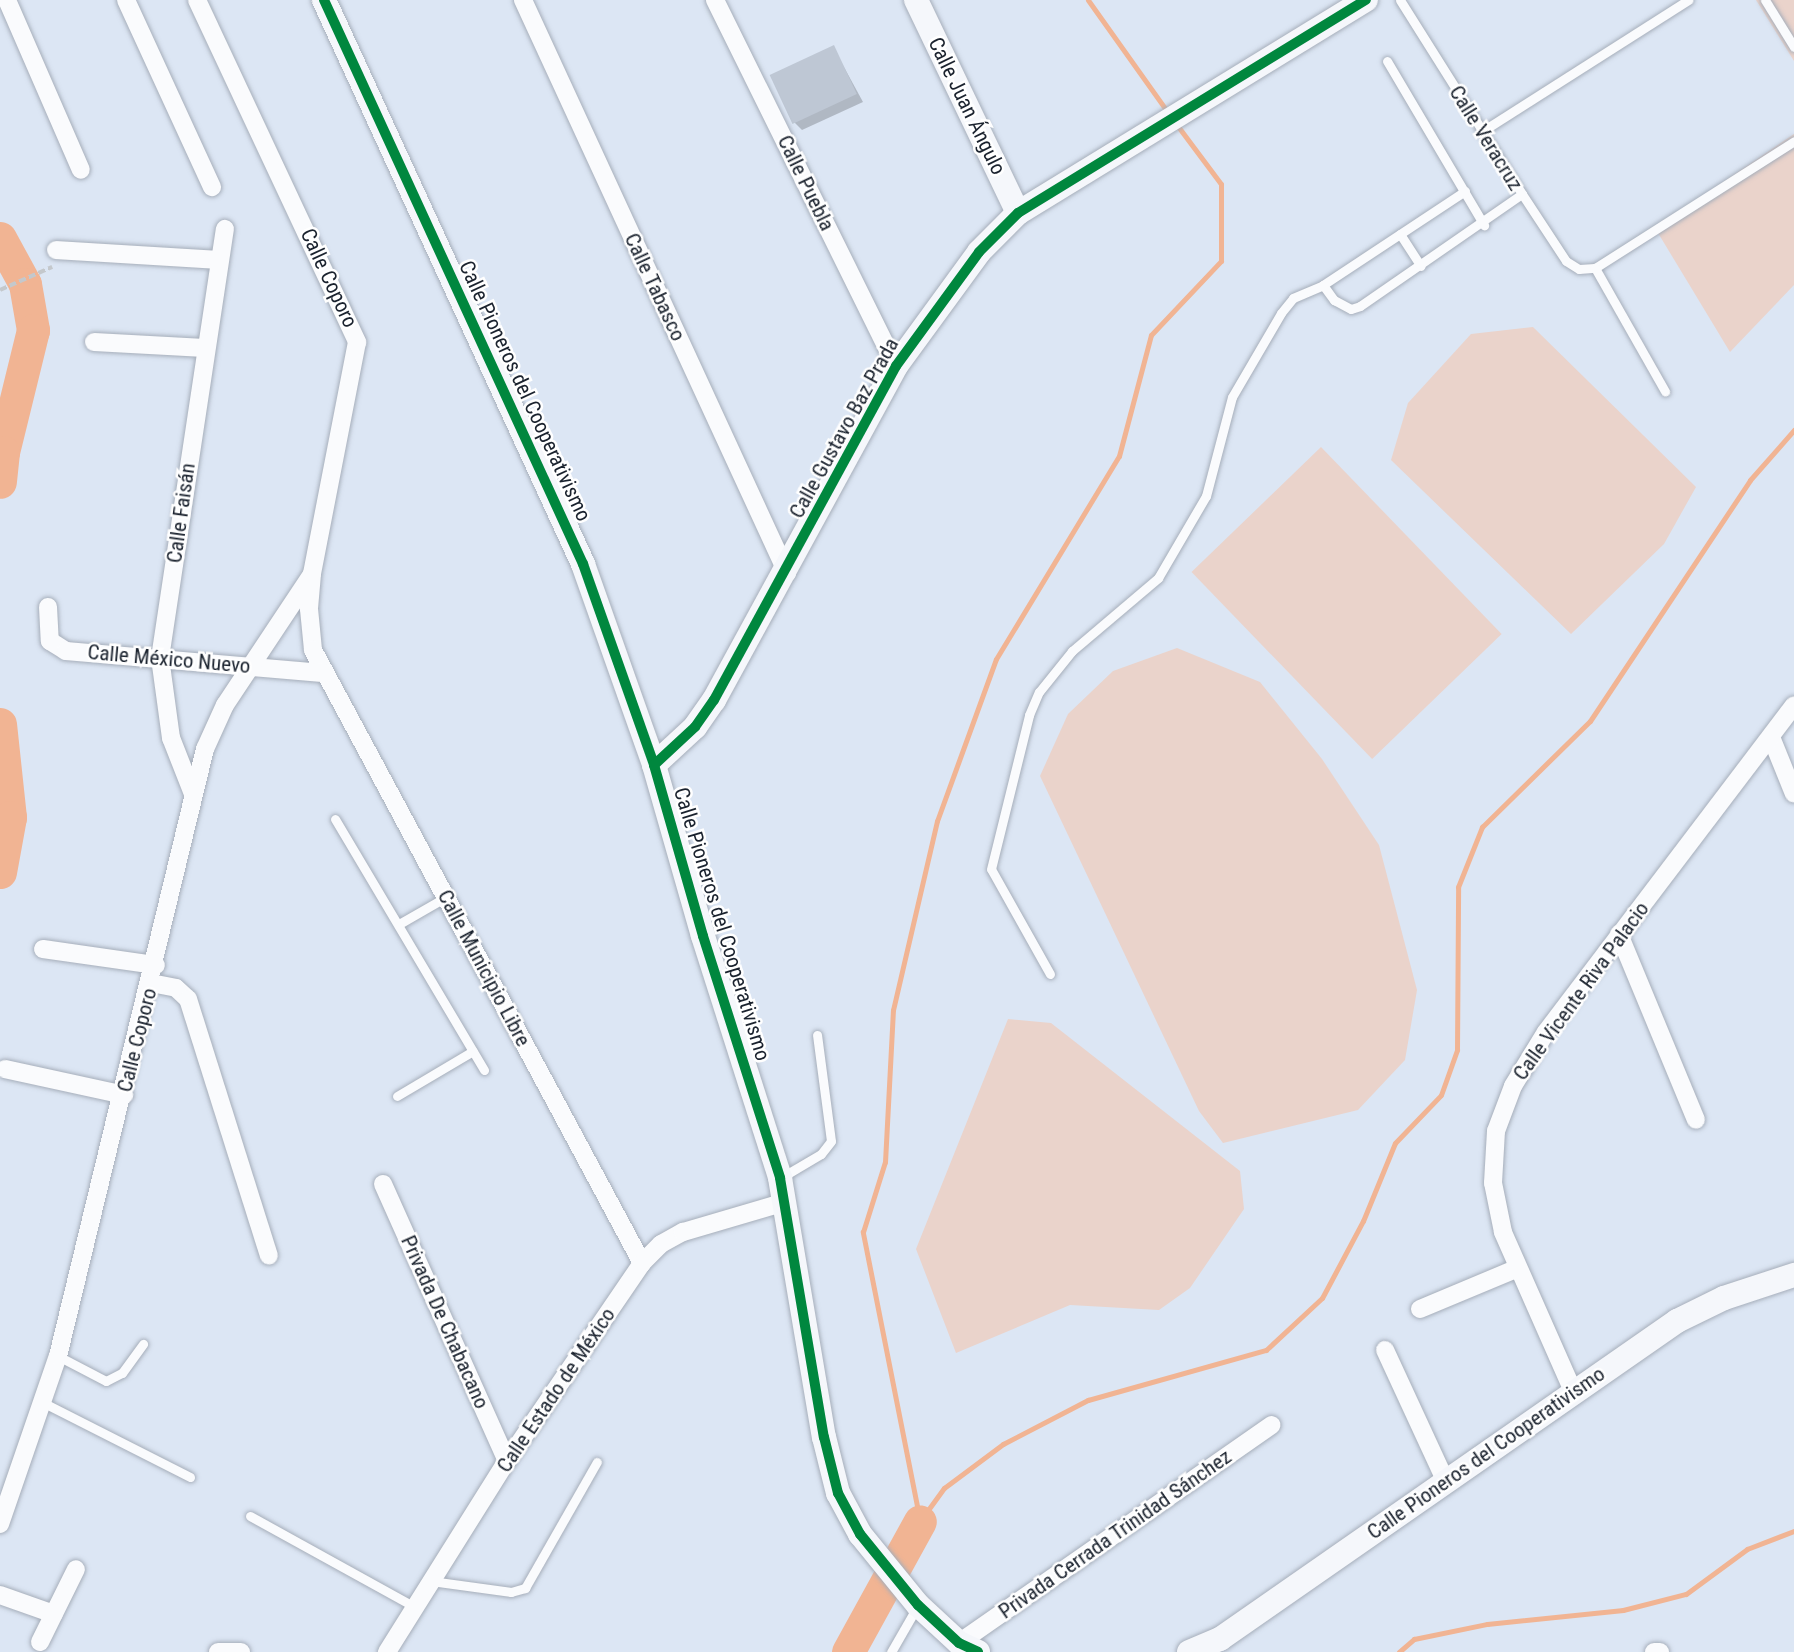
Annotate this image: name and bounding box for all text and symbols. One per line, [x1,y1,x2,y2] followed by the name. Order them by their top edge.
[923,33,1011,179] street label: Calle Juan Ángulo
[1444,81,1528,195] street label: Calle Veracruz
[772,131,840,235] street label: Calle Puebla
[295,224,363,332] street label: Calle Coporo
[619,229,691,345] street label: Calle Tabasco
[454,257,596,525] street label: Calle Pioneros del Cooperativismo
[784,333,904,523] street label: Calle Gustavo Baz Prada
[162,461,200,565] street label: Calle Faisán
[87,639,251,679] street label: Calle México Nuevo
[668,784,776,1064] street label: Calle Pioneros del Cooperativismo
[432,885,536,1051] street label: Calle Municipio Libre
[1508,897,1654,1085] street label: Calle Vicente Riva Palacio
[112,985,162,1095] street label: Calle Coporo
[396,1232,494,1412] street label: Privada De Chabacano
[491,1303,621,1477] street label: Calle Estado de México
[1362,1361,1610,1545] street label: Calle Pioneros del Cooperativismo
[994,1444,1236,1624] street label: Privada Cerrada Trinidad Sánchez

